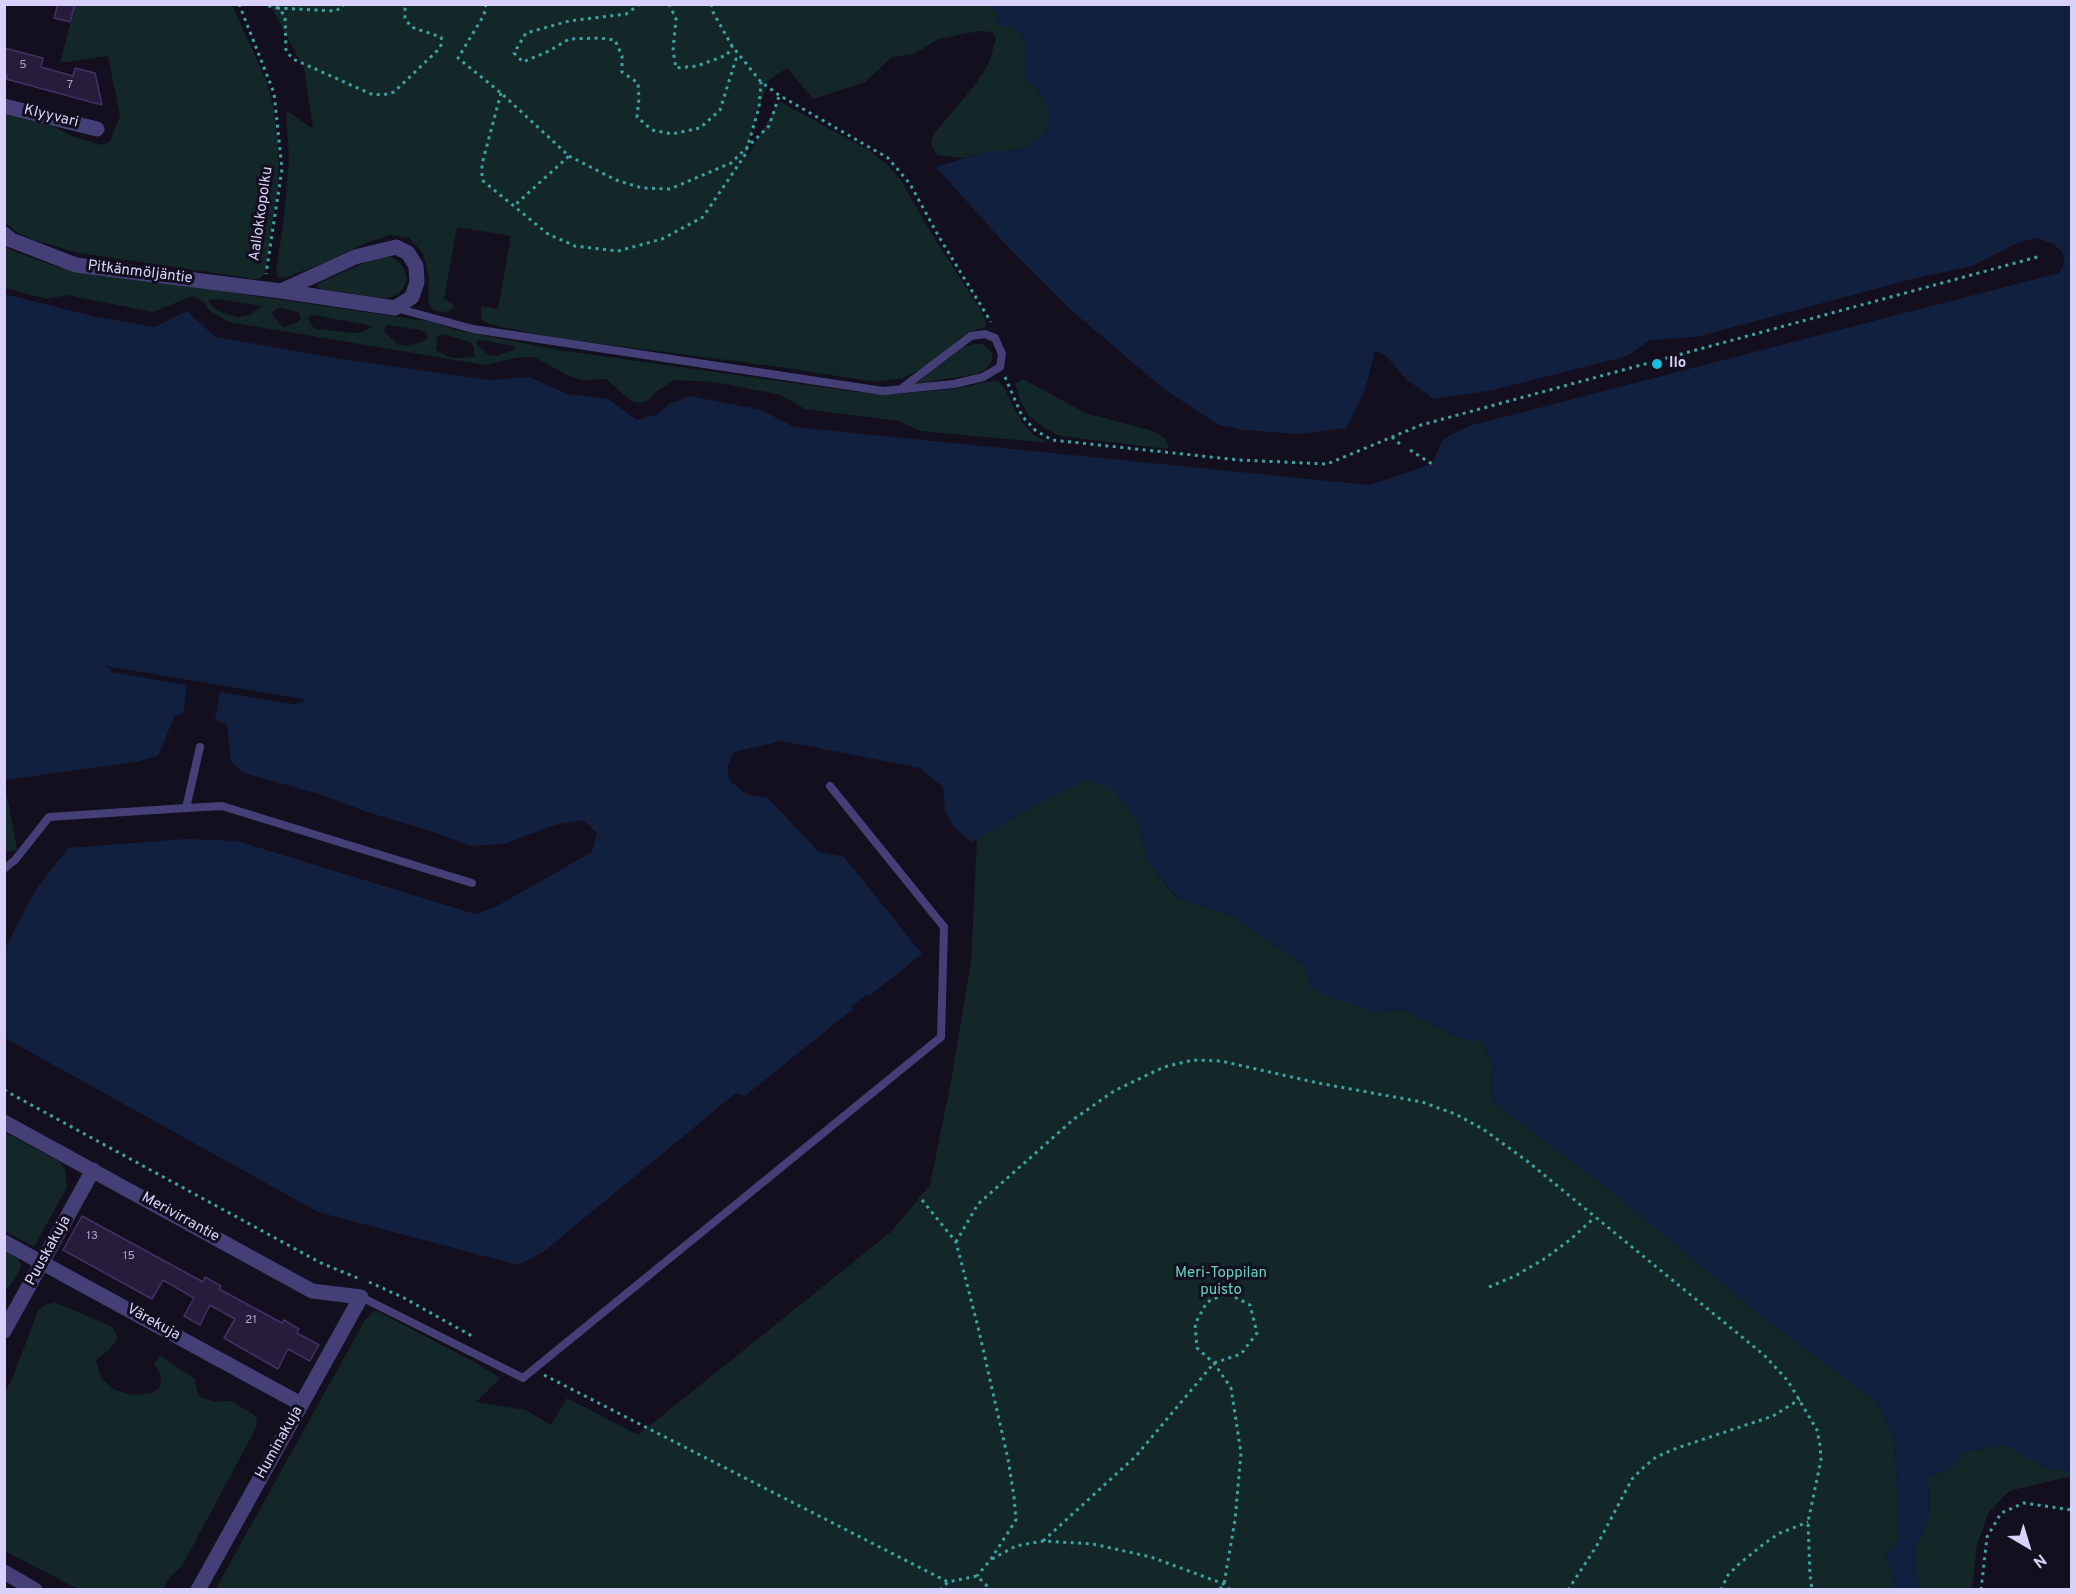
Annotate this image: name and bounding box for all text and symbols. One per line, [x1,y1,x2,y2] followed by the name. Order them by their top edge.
[19,59,27,73] house number: 5
[67,79,73,93] house number: 7
[22,102,80,132] street label: Klyyvari
[246,166,278,262] street label: Aallokkopolku
[86,258,194,288] street label: Pitkänmöljäntie
[1669,355,1686,373] place label: Ilo
[1650,357,1664,371] marker: Ilo
[138,1189,222,1247] street label: Merivirrantie
[22,1213,76,1289] street label: Puuskakuja
[86,1230,98,1244] house number: 13
[123,1250,135,1264] house number: 15
[1175,1265,1267,1300] park label: Meri-Toppilan puisto
[123,1301,183,1345] street label: Värekuja
[245,1314,257,1328] house number: 21
[253,1403,307,1483] street label: Huminakuja
[1998,1516,2058,1576] north arrow
[2028,1549,2050,1572] text: N

